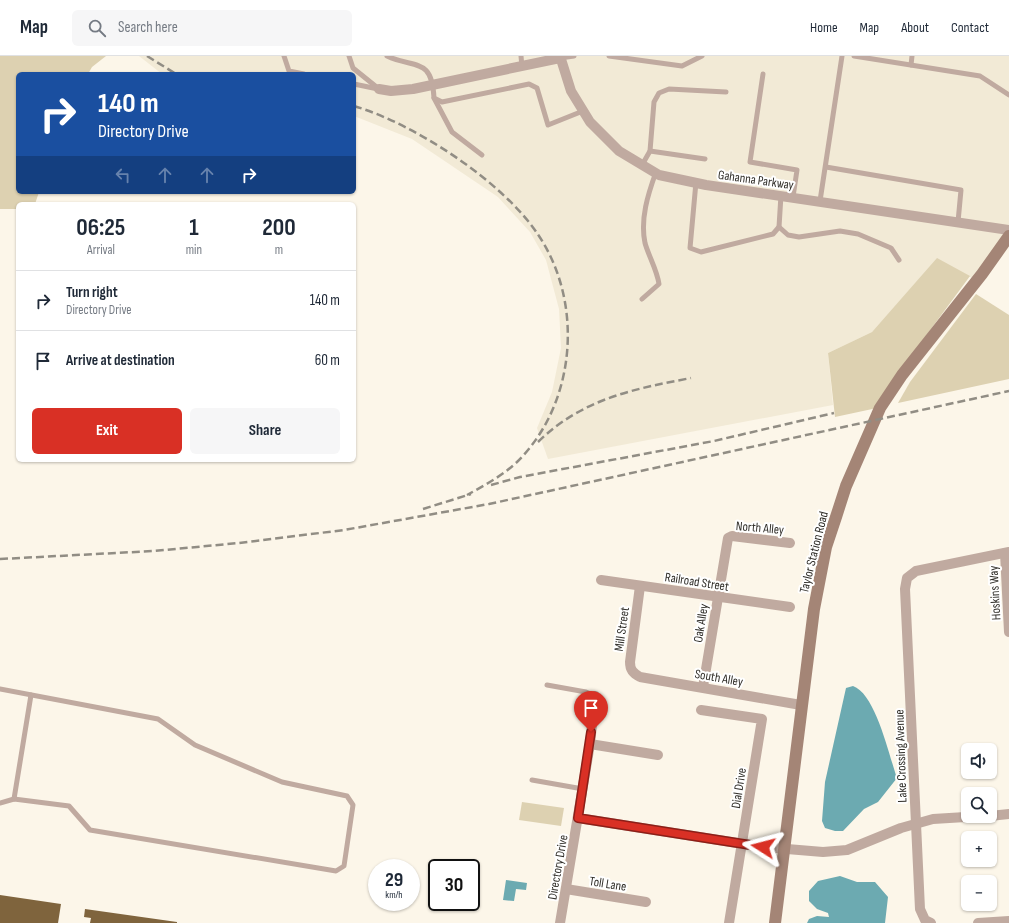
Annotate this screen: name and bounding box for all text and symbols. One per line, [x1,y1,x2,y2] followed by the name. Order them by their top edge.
[72,10,352,46] search box
[20,16,48,39] text: Map
[86,17,108,39] icon: search
[118,18,178,37] text: Search here
[810,19,838,36] text: Home
[860,19,879,36] text: Map
[901,19,929,36] text: About
[951,19,989,36] text: Contact
[98,87,159,120] text: 140 m
[32,88,84,140] icon: right
[98,121,189,142] text: Directory Drive
[112,164,134,186] icon: left
[154,164,176,186] icon: ahead
[196,164,218,186] icon: ahead
[238,164,260,186] icon: right
[717,167,795,193] street label: Gahanna Parkway
[76,213,125,242] text: 06:25
[189,213,199,242] text: 1
[262,213,296,242] text: 200
[87,242,115,258] text: Arrival
[186,242,202,258] text: min
[275,242,283,258] text: m
[66,283,118,302] text: Turn right
[32,290,54,312] icon: right
[310,291,340,310] text: 140 m
[66,302,132,318] text: Directory Drive
[32,350,54,372] icon: arrive
[66,351,175,370] text: Arrive at destination
[315,351,340,370] text: 60 m
[32,408,182,454] button: Exit
[190,408,340,454] button: Share
[796,510,832,595] street label: Taylor Station Road
[735,518,785,538] street label: North Alley
[986,565,1004,621] street label: Hoskins Way
[664,569,730,595] street label: Railroad Street
[690,603,712,644] street label: Oak Alley
[611,606,633,652] street label: Mill Street
[693,666,744,690] street label: South Alley
[574,691,608,732] pin
[580,697,602,719] icon: arrive
[891,709,911,803] street label: Lake Crossing Avenue
[961,743,997,911] map controls
[961,743,997,779] button: sound
[728,767,750,810] street label: Dial Drive
[961,787,997,823] button: search
[742,826,784,868] position arrow
[961,831,997,867] button: +
[544,834,572,901] street label: Directory Drive
[428,859,480,911] speed limit sign: 30
[385,868,403,892] text: 29
[588,873,628,895] street label: Toll Lane
[961,875,997,911] button: −
[385,889,403,901] text: km/h

